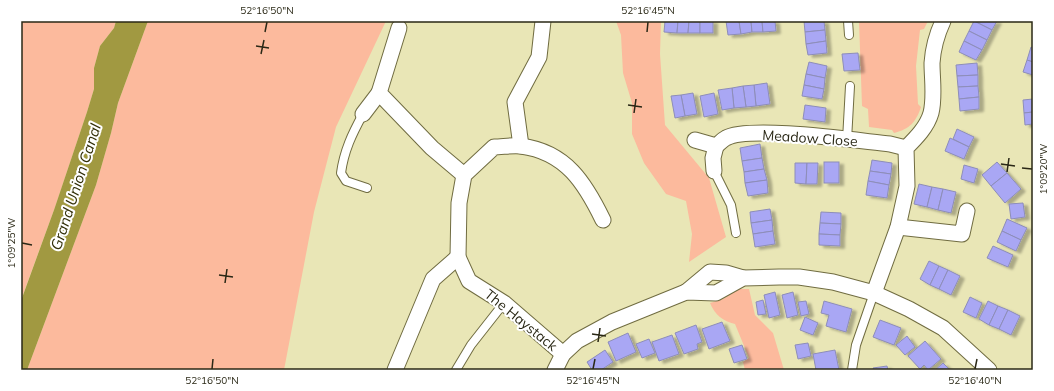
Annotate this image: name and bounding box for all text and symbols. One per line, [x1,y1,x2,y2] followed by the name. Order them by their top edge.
[240,4,294,17] text: 52°16'50"N
[621,4,675,17] text: 52°16'45"N
[46,121,105,253] water label: Grand Union Canal
[762,126,858,150] street label: Meadow Close
[1037,144,1050,194] text: 1°09'20"W
[5,218,18,268] text: 1°09'25"W
[481,285,562,355] street label: The Haystack
[185,374,239,387] text: 52°16'50"N
[566,374,620,387] text: 52°16'45"N
[948,374,1002,387] text: 52°16'40"N

